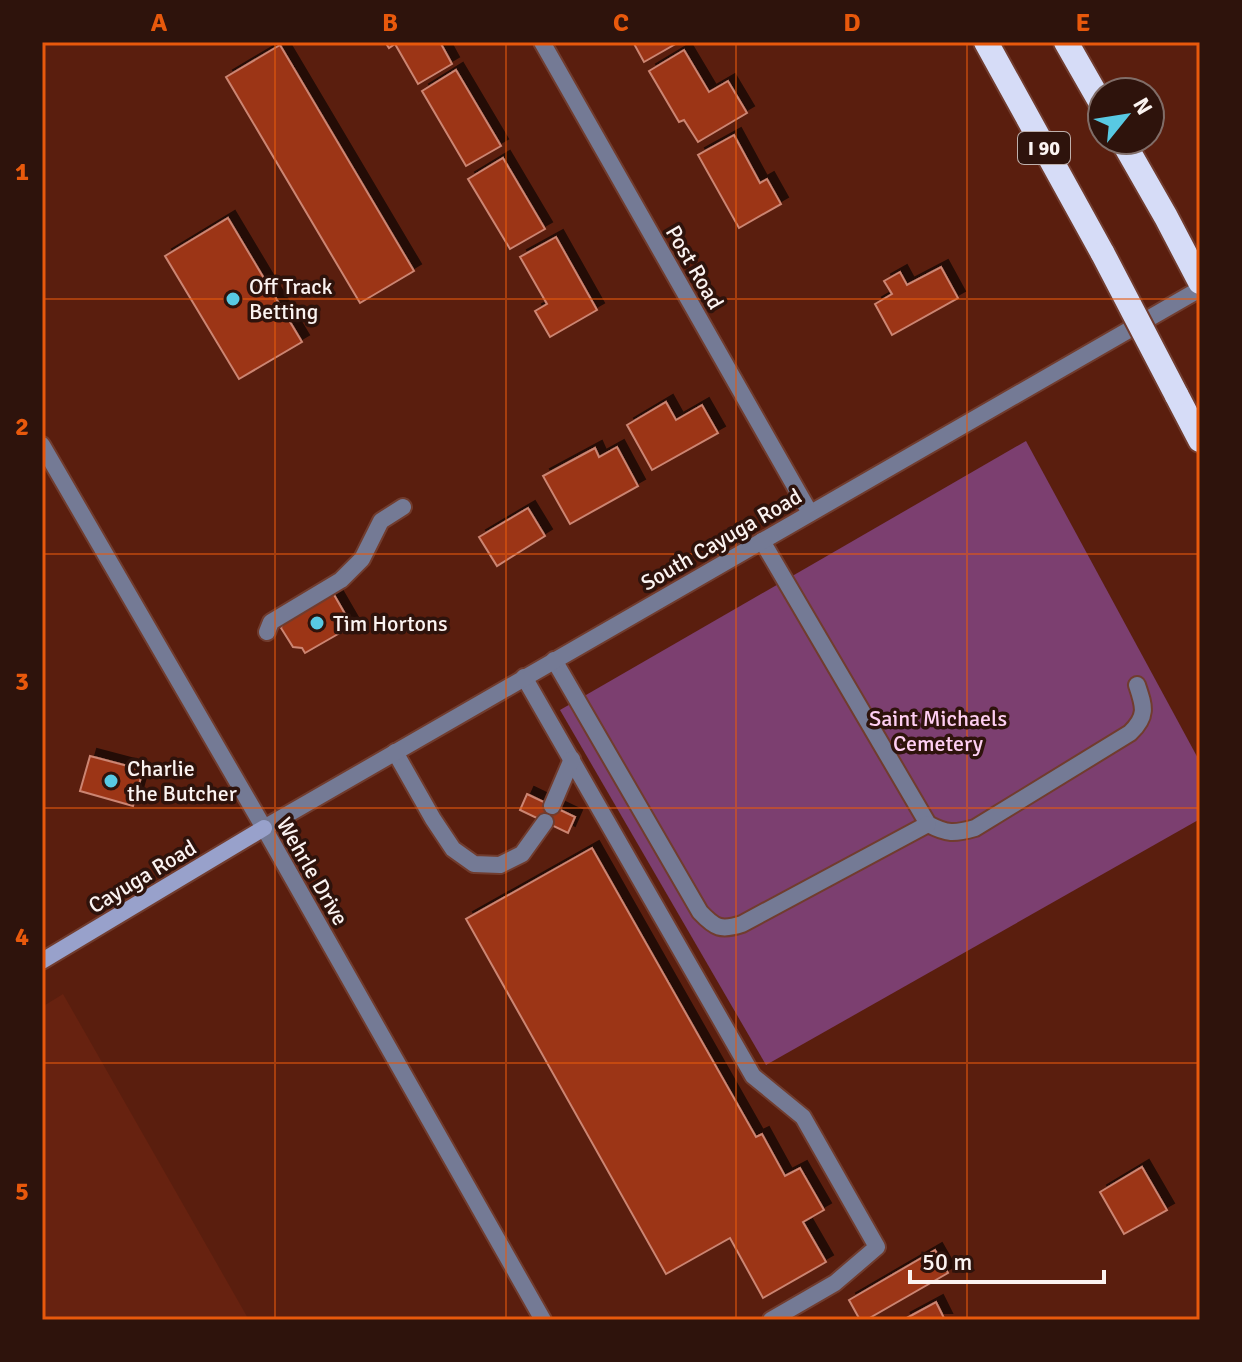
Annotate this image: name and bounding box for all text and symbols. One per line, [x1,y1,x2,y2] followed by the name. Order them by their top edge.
[151,7,168,39] text: A
[382,7,398,39] text: B
[613,7,629,39] text: C
[843,7,861,39] text: D
[1076,7,1090,39] text: E
[1086,76,1166,156] north arrow
[1127,93,1158,120] text: N
[1018,132,1070,164] road number: I 90
[15,156,29,188] text: 1
[660,220,729,314] street label: Post Road
[249,273,333,325] place label: Off Track Betting
[224,290,242,308] marker: Off Track Betting
[15,411,29,443] text: 2
[636,482,806,596] street label: South Cayuga Road
[333,610,448,637] place label: Tim Hortons
[308,614,326,632] marker: Tim Hortons
[15,666,29,698] text: 3
[869,705,1007,757] park label: Saint Michaels Cemetery
[127,755,237,807] place label: Charlie the Butcher
[102,772,120,790] marker: Charlie the Butcher
[271,812,354,930] street label: Wehrle Drive
[83,834,201,919] street label: Cayuga Road
[15,921,29,953] text: 4
[15,1176,29,1208] text: 5
[910,1234,1104,1284] scale bar
[922,1247,972,1277] text: 50 m

